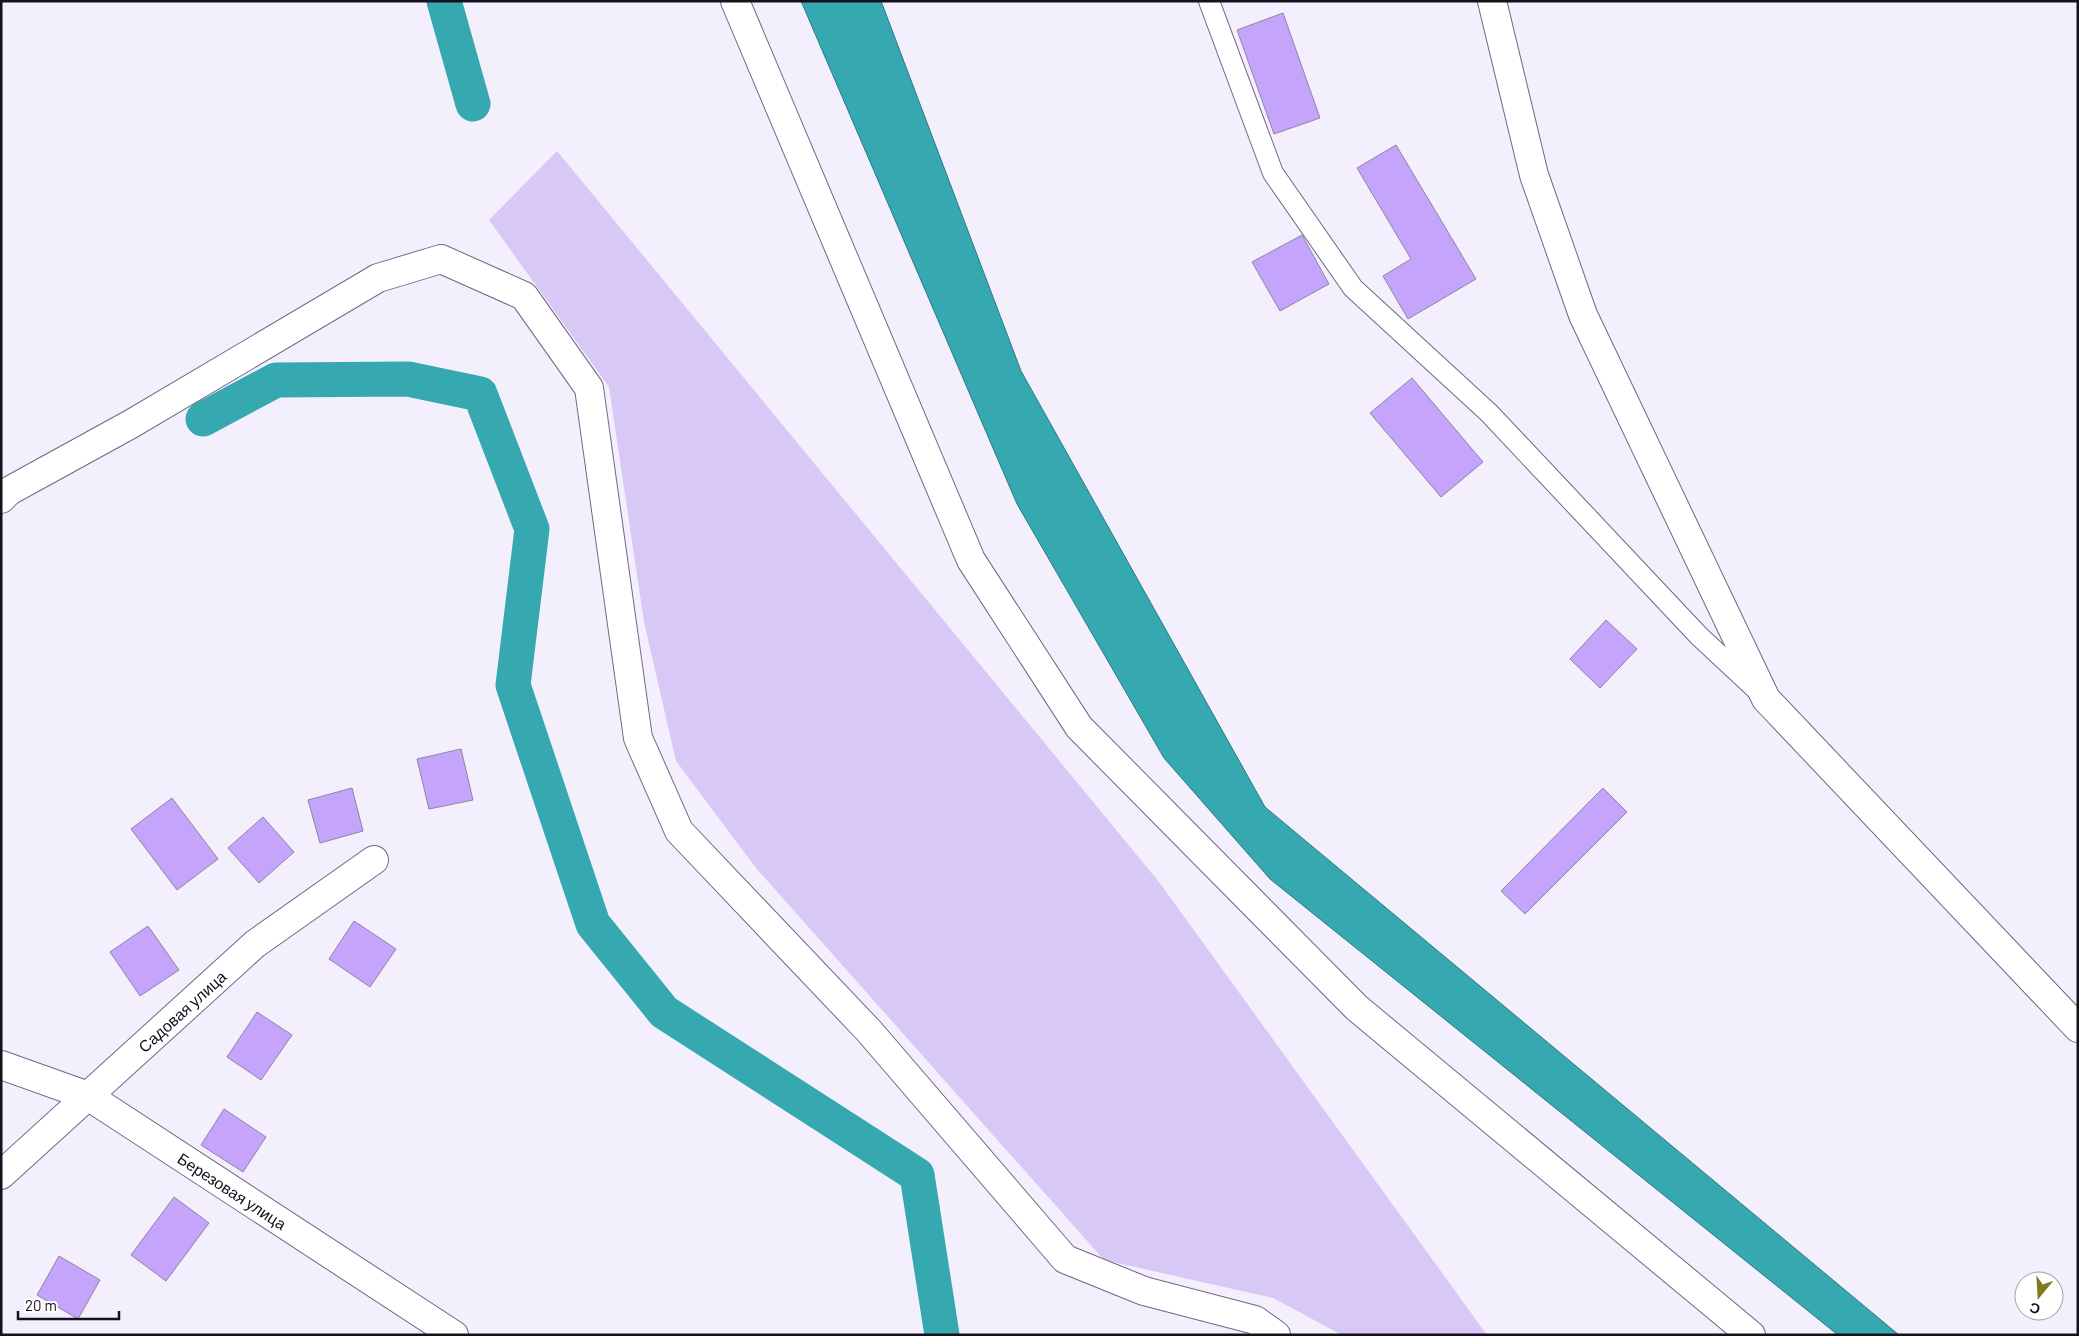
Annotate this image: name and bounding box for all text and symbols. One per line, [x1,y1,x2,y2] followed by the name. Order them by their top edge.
[134,966,229,1056] street label: Садовая улица
[175,1148,291,1233] street label: Березовая улица
[2014,1271,2064,1321] north arrow
[18,1288,119,1320] scale bar
[25,1296,57,1314] text: 20 m
[2027,1299,2042,1318] text: С

